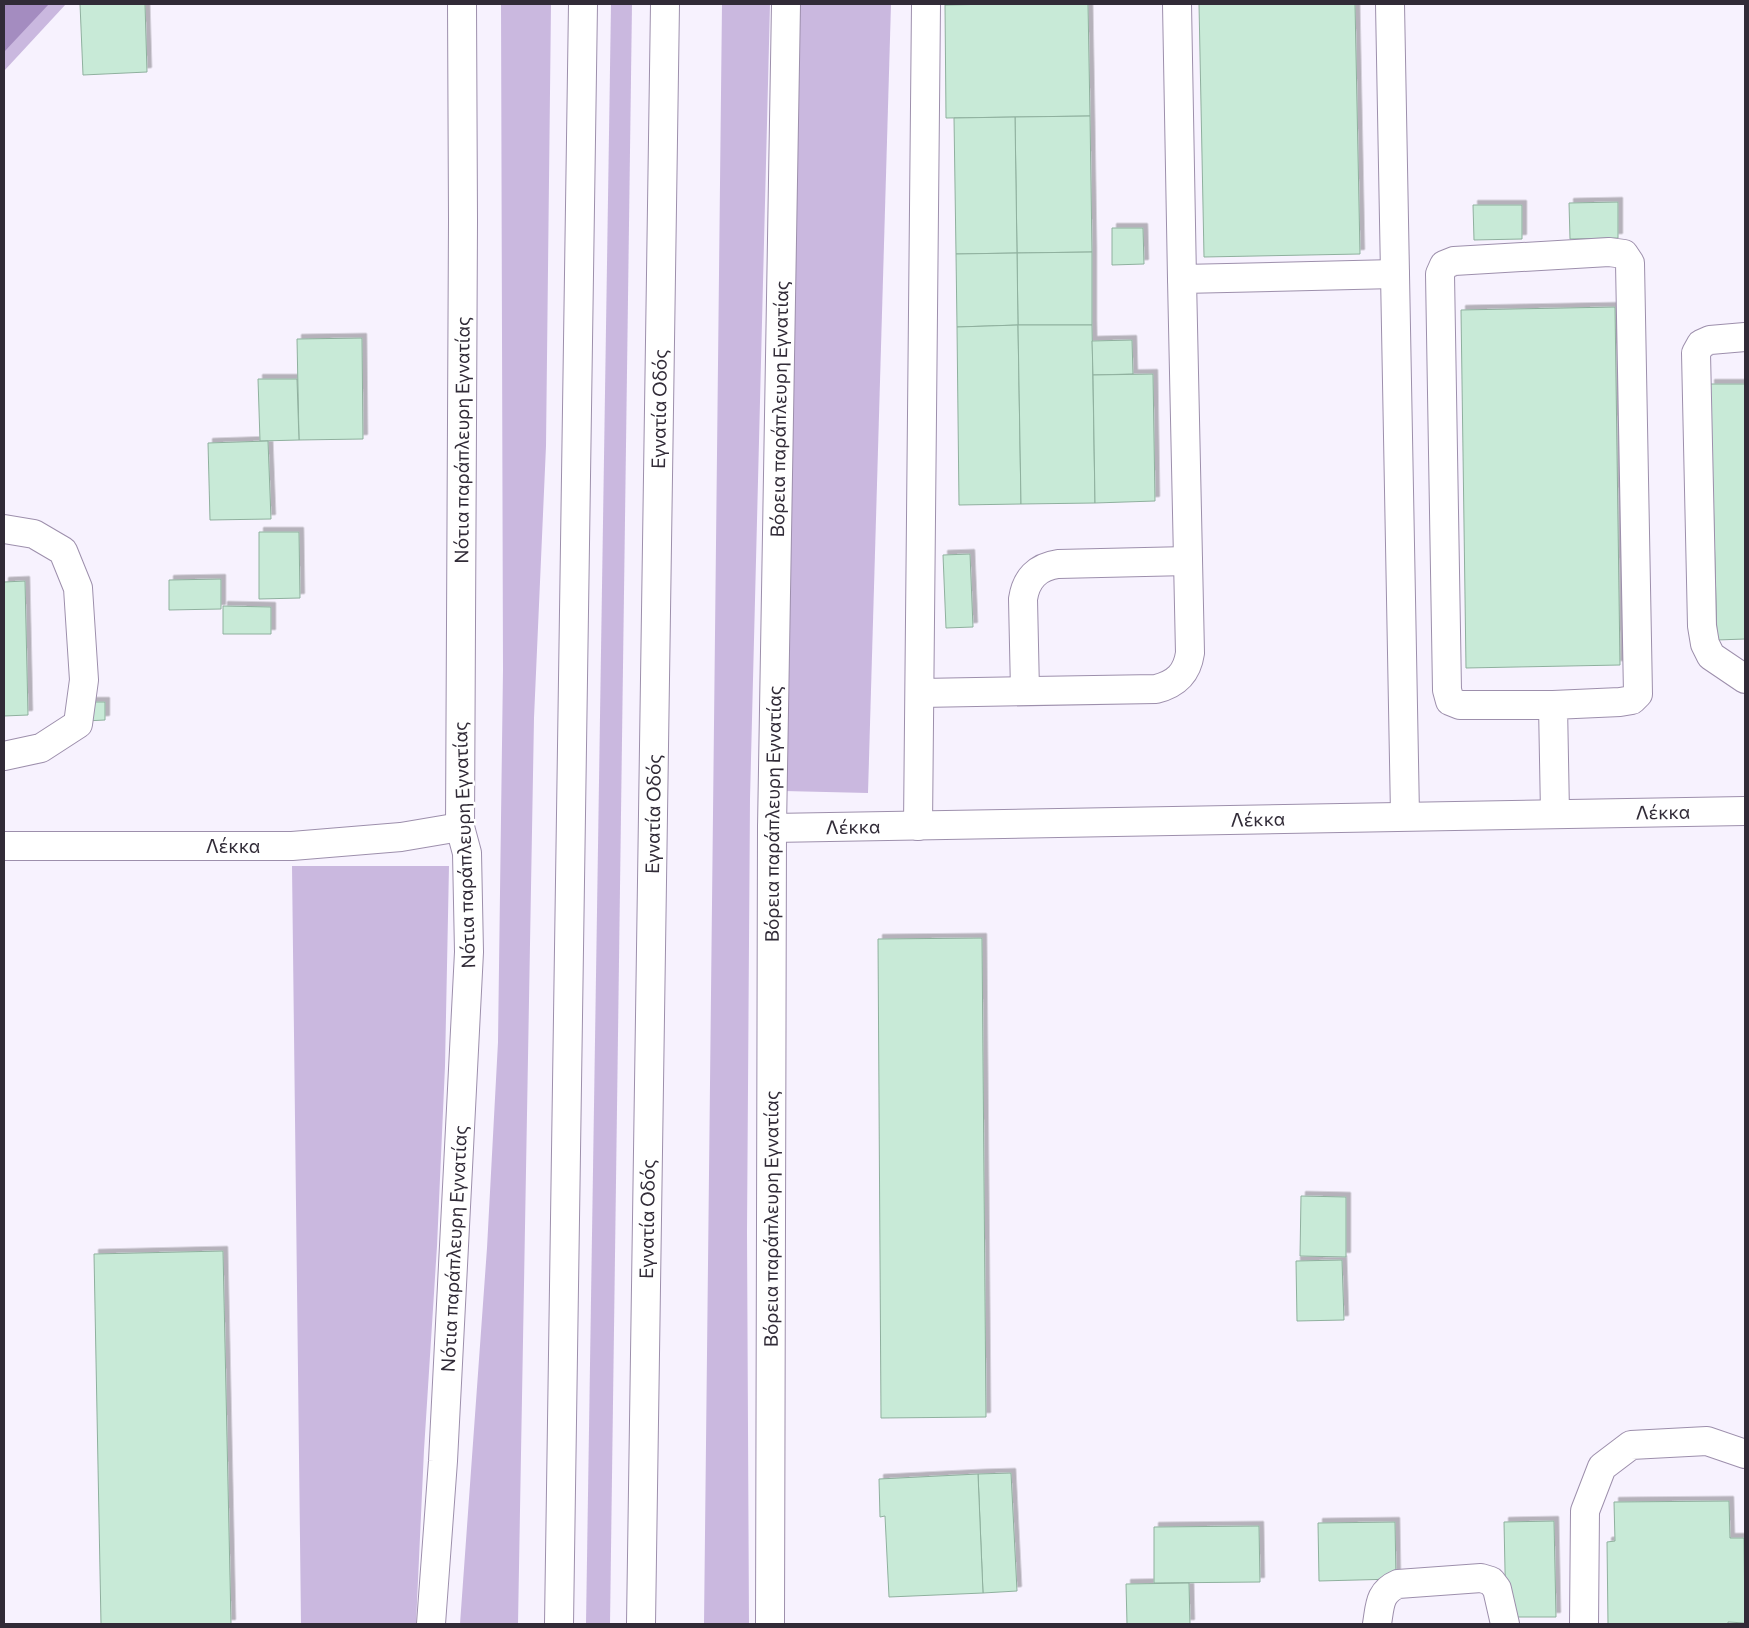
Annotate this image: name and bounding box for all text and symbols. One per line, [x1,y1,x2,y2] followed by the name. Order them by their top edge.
[765,281,792,538] street label: Βόρεια παράπλευρη Εγνατίας
[449,316,474,564] street label: Νότια παράπλευρη Εγνατίας
[646,349,671,469] street label: Εγνατία Οδός
[760,685,785,942] street label: Βόρεια παράπλευρη Εγνατίας
[448,721,479,969] street label: Νότια παράπλευρη Εγνατίας
[640,754,665,874] street label: Εγνατία Οδός
[1635,800,1690,823] street label: Λέκκα
[1230,807,1285,831] street label: Λέκκα
[826,814,881,838] street label: Λέκκα
[206,834,260,857] street label: Λέκκα
[759,1091,782,1347] street label: Βόρεια παράπλευρη Εγνατίας
[436,1125,471,1373] street label: Νότια παράπλευρη Εγνατίας
[634,1159,659,1279] street label: Εγνατία Οδός

